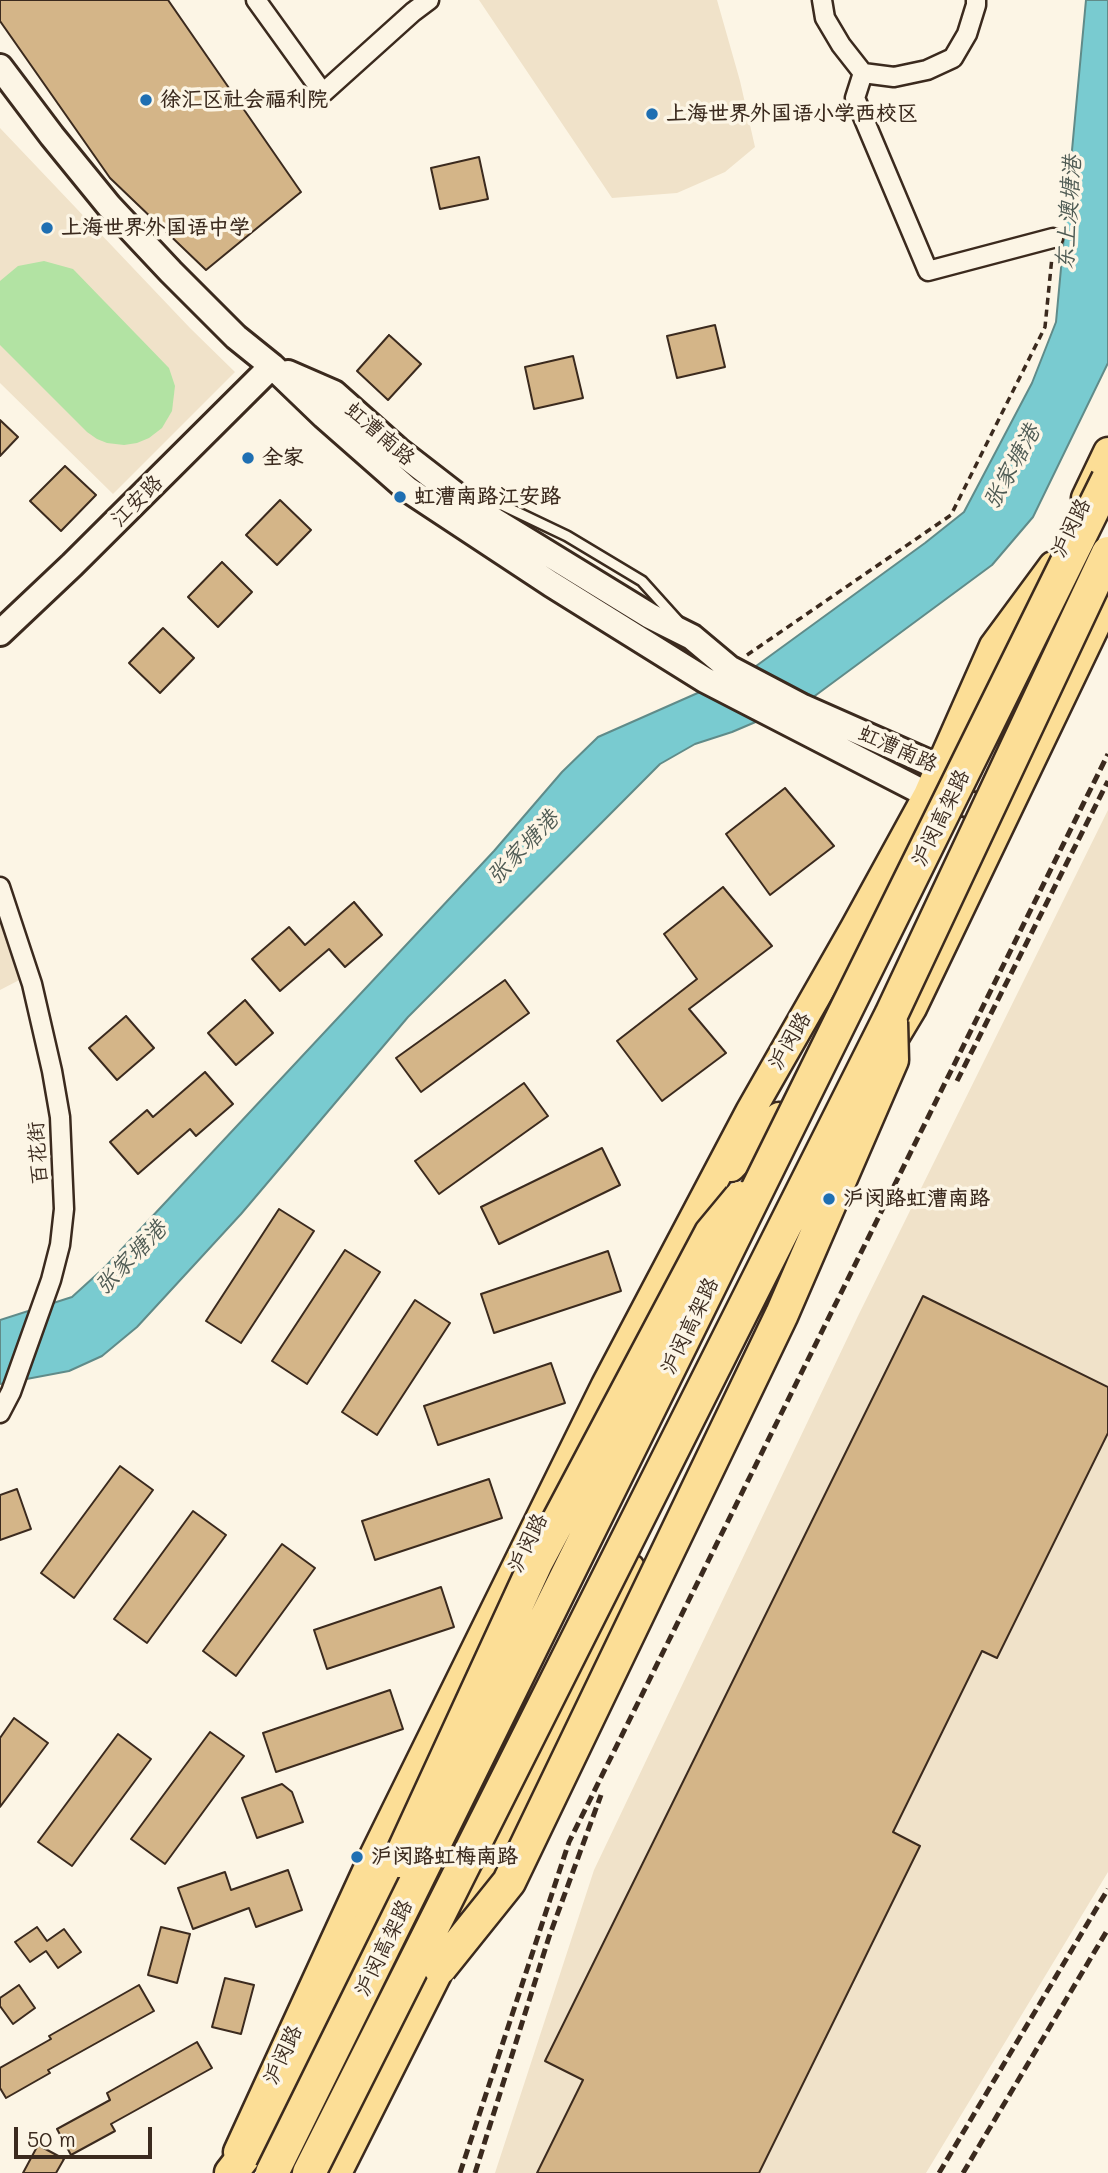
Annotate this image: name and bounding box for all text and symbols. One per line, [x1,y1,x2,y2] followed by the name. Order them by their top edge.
[160,87,328,113] place label: 徐汇区社会福利院
[138,92,154,108] marker: 徐汇区社会福利院
[666,101,918,127] place label: 上海世界外国语小学西校区
[644,106,660,122] marker: 上海世界外国语小学西校区
[1051,155,1087,271] water label: 东上澳塘港
[61,215,250,241] place label: 上海世界外国语中学
[39,220,55,236] marker: 上海世界外国语中学
[340,397,420,471] street label: 虹漕南路
[978,420,1046,514] water label: 张家塘港
[262,445,304,471] place label: 全家
[240,450,256,466] marker: 全家
[106,470,168,532] street label: 江安路
[414,484,561,510] place label: 虹漕南路江安路
[392,489,408,505] marker: 虹漕南路江安路
[1046,494,1096,562] street label: 沪闵路
[855,720,941,778] street label: 虹漕南路
[907,765,975,871] street label: 沪闵高架路
[481,805,565,891] water label: 张家塘港
[763,1007,817,1075] street label: 沪闵路
[23,1121,53,1185] street label: 百花街
[843,1186,990,1212] place label: 沪闵路虹漕南路
[821,1191,837,1207] marker: 沪闵路虹漕南路
[89,1215,173,1301] water label: 张家塘港
[656,1273,724,1379] street label: 沪闵高架路
[503,1509,553,1577] street label: 沪闵路
[371,1844,518,1870] place label: 沪闵路虹梅南路
[349,1849,365,1865] marker: 沪闵路虹梅南路
[350,1895,418,2001] street label: 沪闵高架路
[258,2021,308,2089] street label: 沪闵路
[18,2114,156,2158] scale bar
[27,2125,76,2152] text: 50 m

